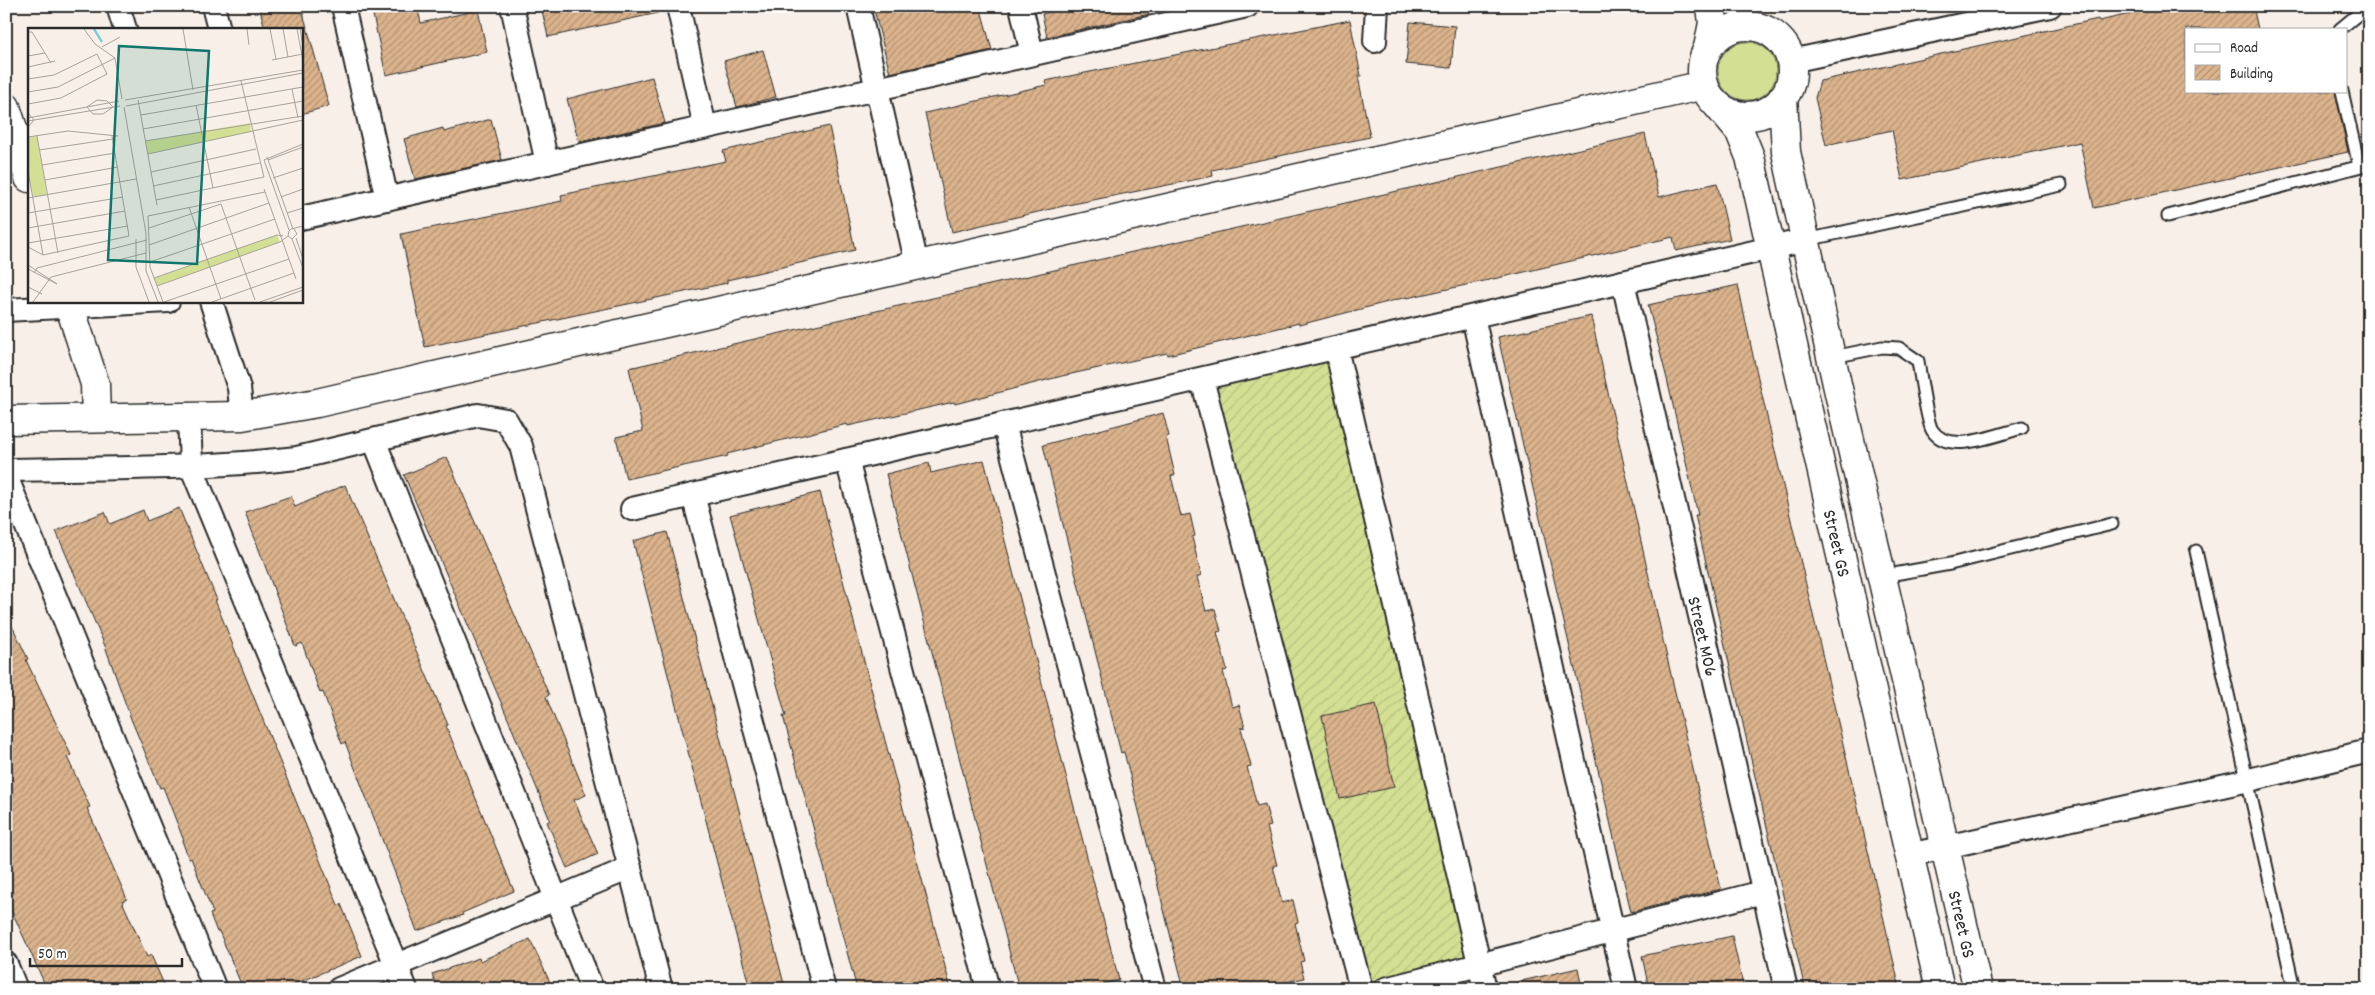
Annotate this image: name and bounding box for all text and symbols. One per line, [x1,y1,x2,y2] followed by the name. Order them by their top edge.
[28,28,302,302] inset map
[2185,28,2348,92] legend
[2230,38,2258,60] text: Road
[2230,64,2273,86] text: Building
[1814,507,1855,580] street label: Street GS
[1678,594,1723,679] street label: Street M06
[1939,888,1980,961] street label: Street GS
[30,935,182,967] scale bar
[38,944,67,966] text: 50 m

